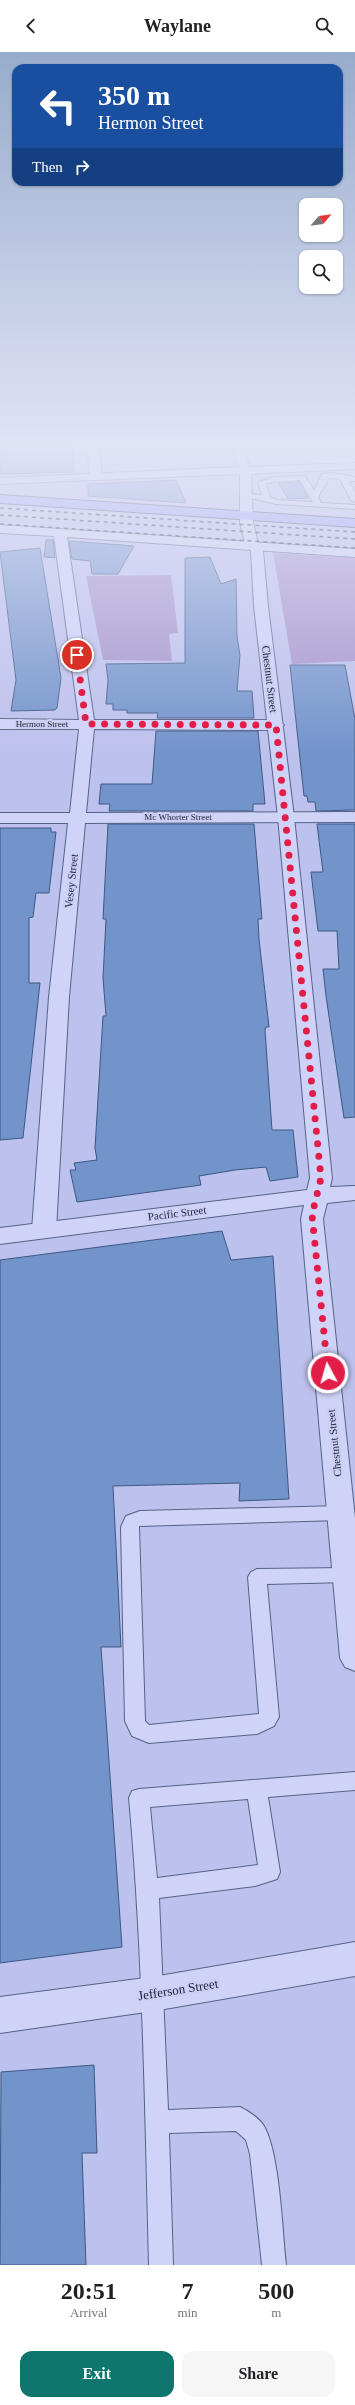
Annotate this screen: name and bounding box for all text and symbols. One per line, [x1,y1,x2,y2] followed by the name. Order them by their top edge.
[20,15,42,37] icon: back
[313,15,335,37] icon: search
[144,16,211,36] text: Waylane
[32,80,84,132] icon: left
[98,80,170,111] text: 350 m
[98,113,203,133] text: Hermon Street
[71,156,93,178] icon: right
[32,159,63,175] text: Then
[299,198,343,242] north arrow
[299,198,343,294] map controls
[299,250,343,294] button: search
[60,638,94,672] pin
[66,644,88,666] icon: arrive
[260,645,280,713] street label: Chestnut Street
[16,719,69,729] street label: Hermon Street
[144,812,212,822] street label: Mc Whorter Street
[62,853,80,909] street label: Vesey Street
[147,1203,207,1223] street label: Pacific Street
[307,1352,349,1394] position arrow
[325,1409,343,1477] street label: Chestnut Street
[137,1976,220,2003] street label: Jefferson Street
[61,2278,117,2304] text: 20:51
[181,2278,193,2304] text: 7
[258,2278,294,2304] text: 500
[70,2305,107,2320] text: Arrival
[177,2305,198,2320] text: min
[271,2305,281,2320] text: m
[20,2351,174,2397] button: Exit
[182,2351,335,2397] button: Share

